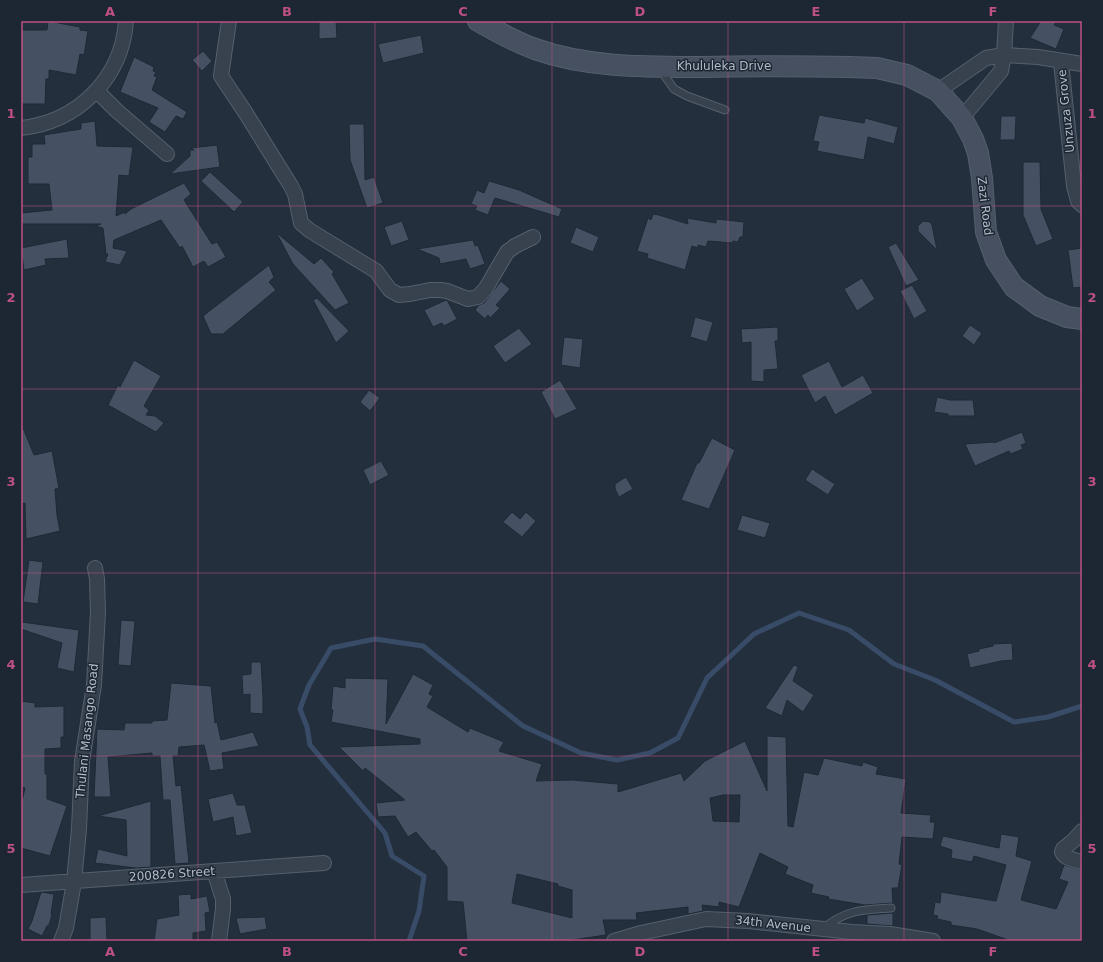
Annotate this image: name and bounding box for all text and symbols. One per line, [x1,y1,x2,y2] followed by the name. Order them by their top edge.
[105,4,115,19] text: A
[282,4,292,19] text: B
[458,4,468,19] text: C
[635,4,646,19] text: D
[812,4,820,19] text: E
[989,4,997,19] text: F
[677,59,771,73] street label: Khululeka Drive
[1055,69,1077,153] street label: Unzuza Grove
[6,106,16,121] text: 1
[1087,106,1097,121] text: 1
[974,176,996,236] street label: Zazi Road
[6,290,16,305] text: 2
[1087,290,1097,305] text: 2
[6,474,16,489] text: 3
[1087,474,1097,489] text: 3
[6,657,16,672] text: 4
[1087,657,1097,672] text: 4
[73,663,101,800] street label: Thulani Masango Road
[6,841,16,856] text: 5
[1087,841,1097,856] text: 5
[129,864,216,884] street label: 200826 Street
[734,913,812,935] street label: 34th Avenue
[105,944,115,959] text: A
[282,944,292,959] text: B
[458,944,468,959] text: C
[635,944,646,959] text: D
[812,944,820,959] text: E
[989,944,997,959] text: F

